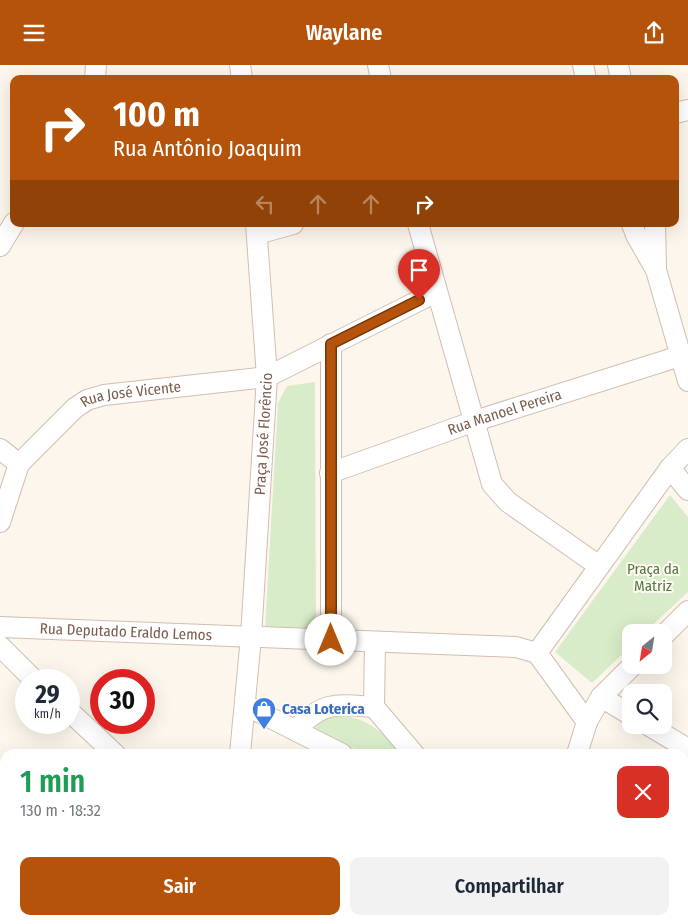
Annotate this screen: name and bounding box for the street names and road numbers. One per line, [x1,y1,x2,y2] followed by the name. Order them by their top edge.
[251,372,276,496] street label: Praça José Florêncio
[77,378,182,411] street label: Rua José Vicente
[445,385,564,439] street label: Rua Manoel Pereira
[39,620,212,644] street label: Rua Deputado Eraldo Lemos

